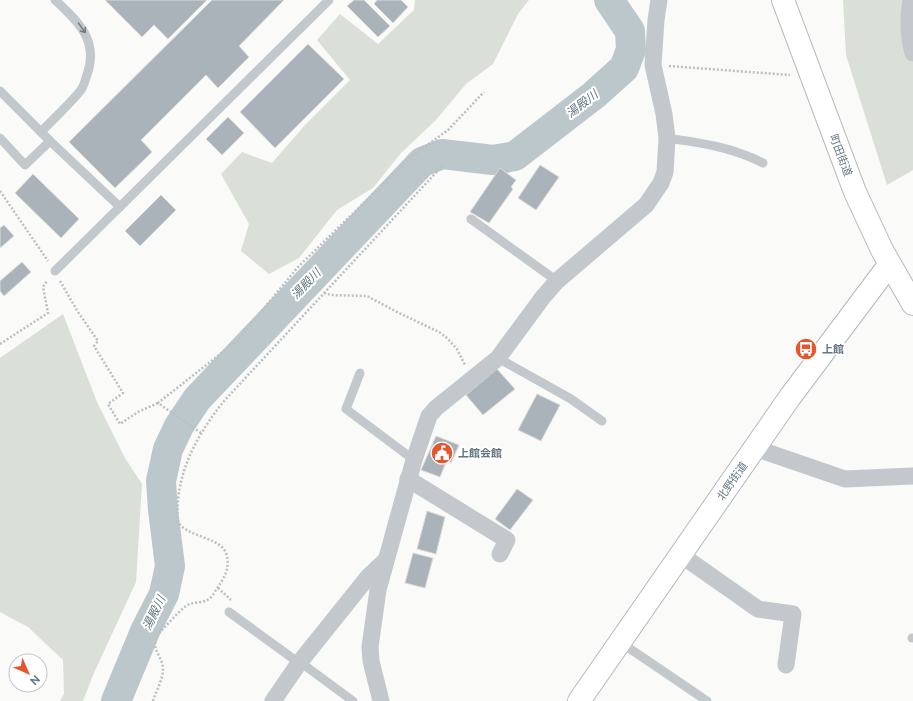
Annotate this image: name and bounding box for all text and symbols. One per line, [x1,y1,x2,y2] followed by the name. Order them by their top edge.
[78,22,86,33] one-way arrow
[564,86,602,121] water label: 湯殿川
[828,132,854,178] street label: 町田街道
[288,265,325,302] water label: 湯殿川
[793,336,819,362] bus stop icon: 上館
[822,343,844,355] place label: 上館
[429,440,455,466] public building icon: 上館会館
[458,447,502,459] place label: 上館会館
[714,460,750,502] street label: 北野街道
[140,592,169,632] water label: 湯殿川
[8,653,48,693] north arrow
[28,673,42,687] text: N

